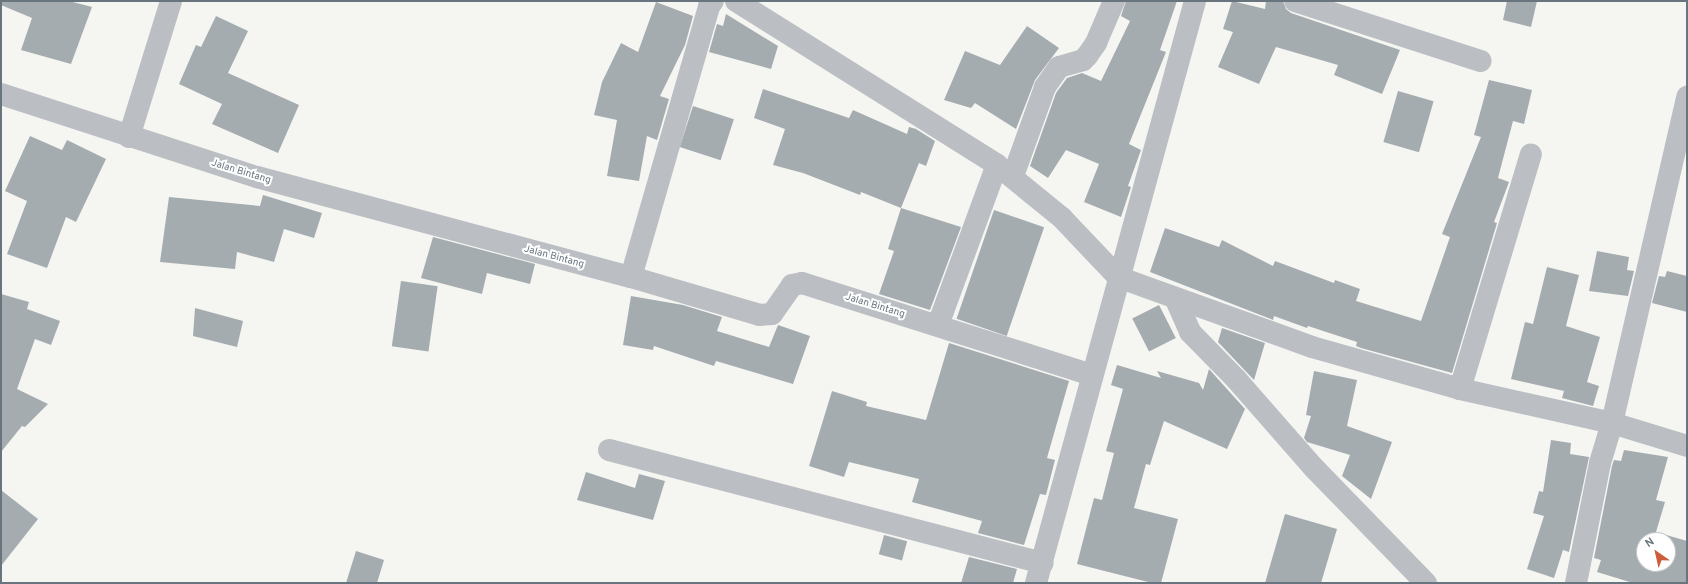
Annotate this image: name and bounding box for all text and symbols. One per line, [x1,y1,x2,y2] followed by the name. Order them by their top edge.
[210,157,272,187] street label: Jalan Bintang
[523,243,585,271] street label: Jalan Bintang
[844,291,906,321] street label: Jalan Bintang
[1636,532,1676,572] north arrow
[1643,535,1657,551] text: N

